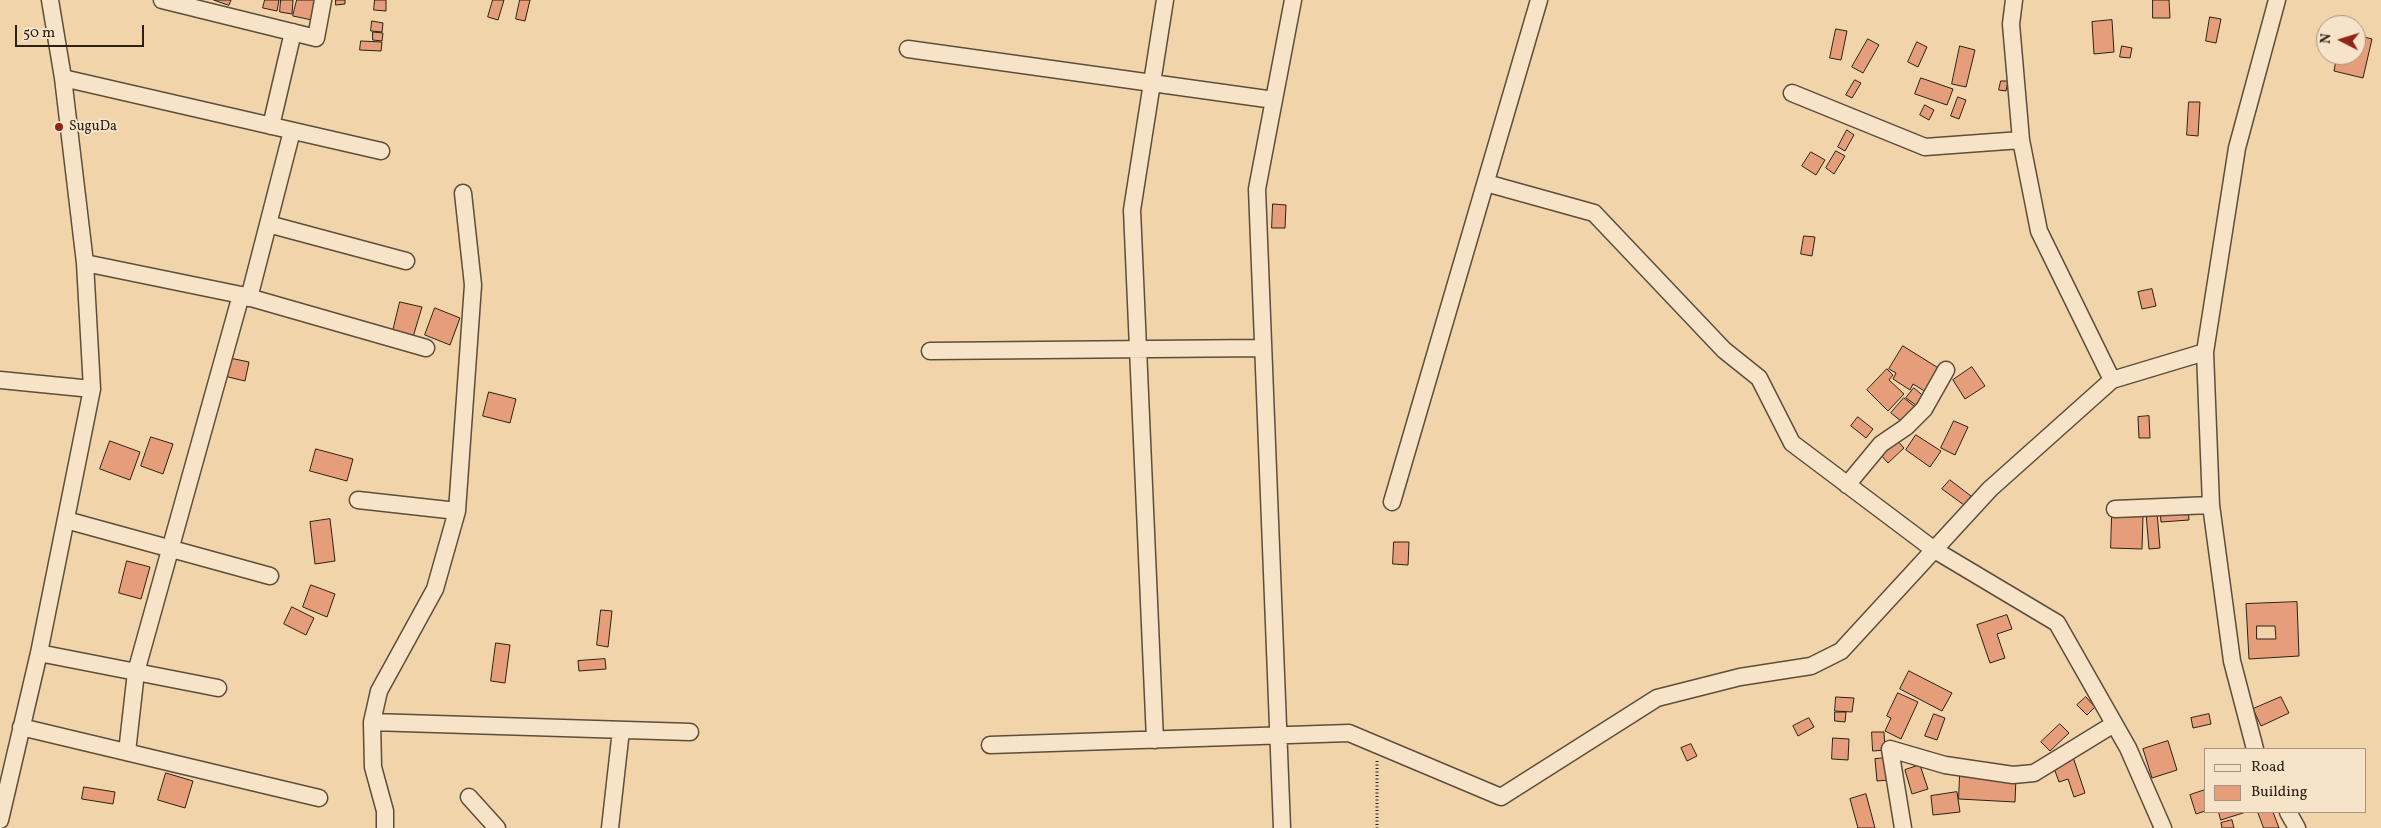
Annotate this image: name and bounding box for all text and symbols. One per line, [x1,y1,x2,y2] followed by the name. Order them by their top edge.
[18,15,146,47] scale bar
[2316,15,2366,65] north arrow
[23,23,55,44] text: 50 m
[2317,33,2336,45] text: N
[69,119,117,135] place label: SuguDa
[53,121,65,133] marker: SuguDa
[2204,748,2366,813] legend
[2251,757,2285,778] text: Road
[2251,782,2307,803] text: Building

